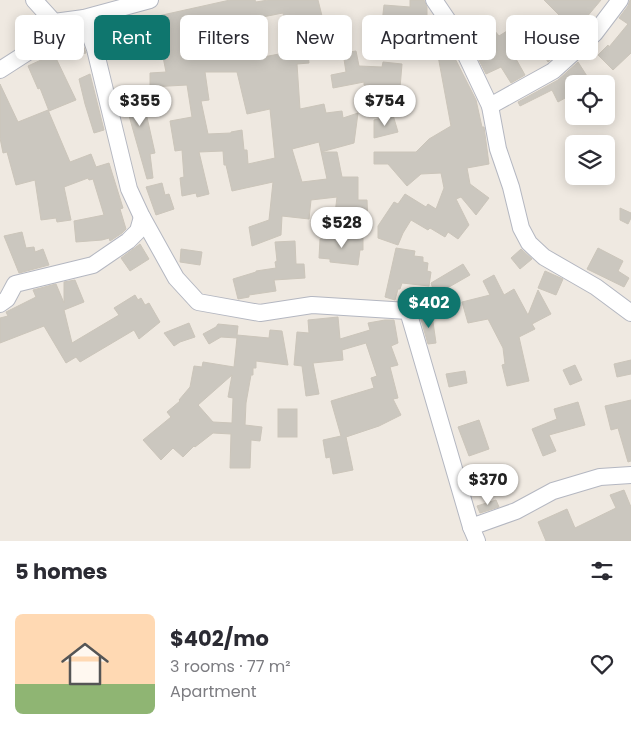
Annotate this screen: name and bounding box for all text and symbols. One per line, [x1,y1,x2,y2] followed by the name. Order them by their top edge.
[15,15,84,60] chip: Buy
[94,15,170,60] chip: Rent
[180,15,268,60] chip: Filters
[278,15,352,60] chip: New
[362,15,496,60] chip: Apartment
[506,15,598,60] chip: House
[565,75,615,185] map controls
[565,75,615,125] button: locate
[110,84,170,127] pin: $355
[355,84,415,127] pin: $754
[119,89,161,112] text: $355
[365,89,405,112] text: $754
[565,135,615,185] button: layers
[312,206,372,249] pin: $528
[322,211,362,234] text: $528
[399,286,459,329] pin: $402
[409,291,449,314] text: $402
[458,464,518,506] pin: $370
[468,468,508,491] text: $370
[15,557,108,586] text: 5 homes
[588,557,616,585] icon: filters
[170,624,269,653] text: $402/mo
[55,634,115,694] icon: home
[588,650,616,678] icon: heart
[170,655,290,678] text: 3 rooms · 77 m²
[170,680,257,703] text: Apartment

